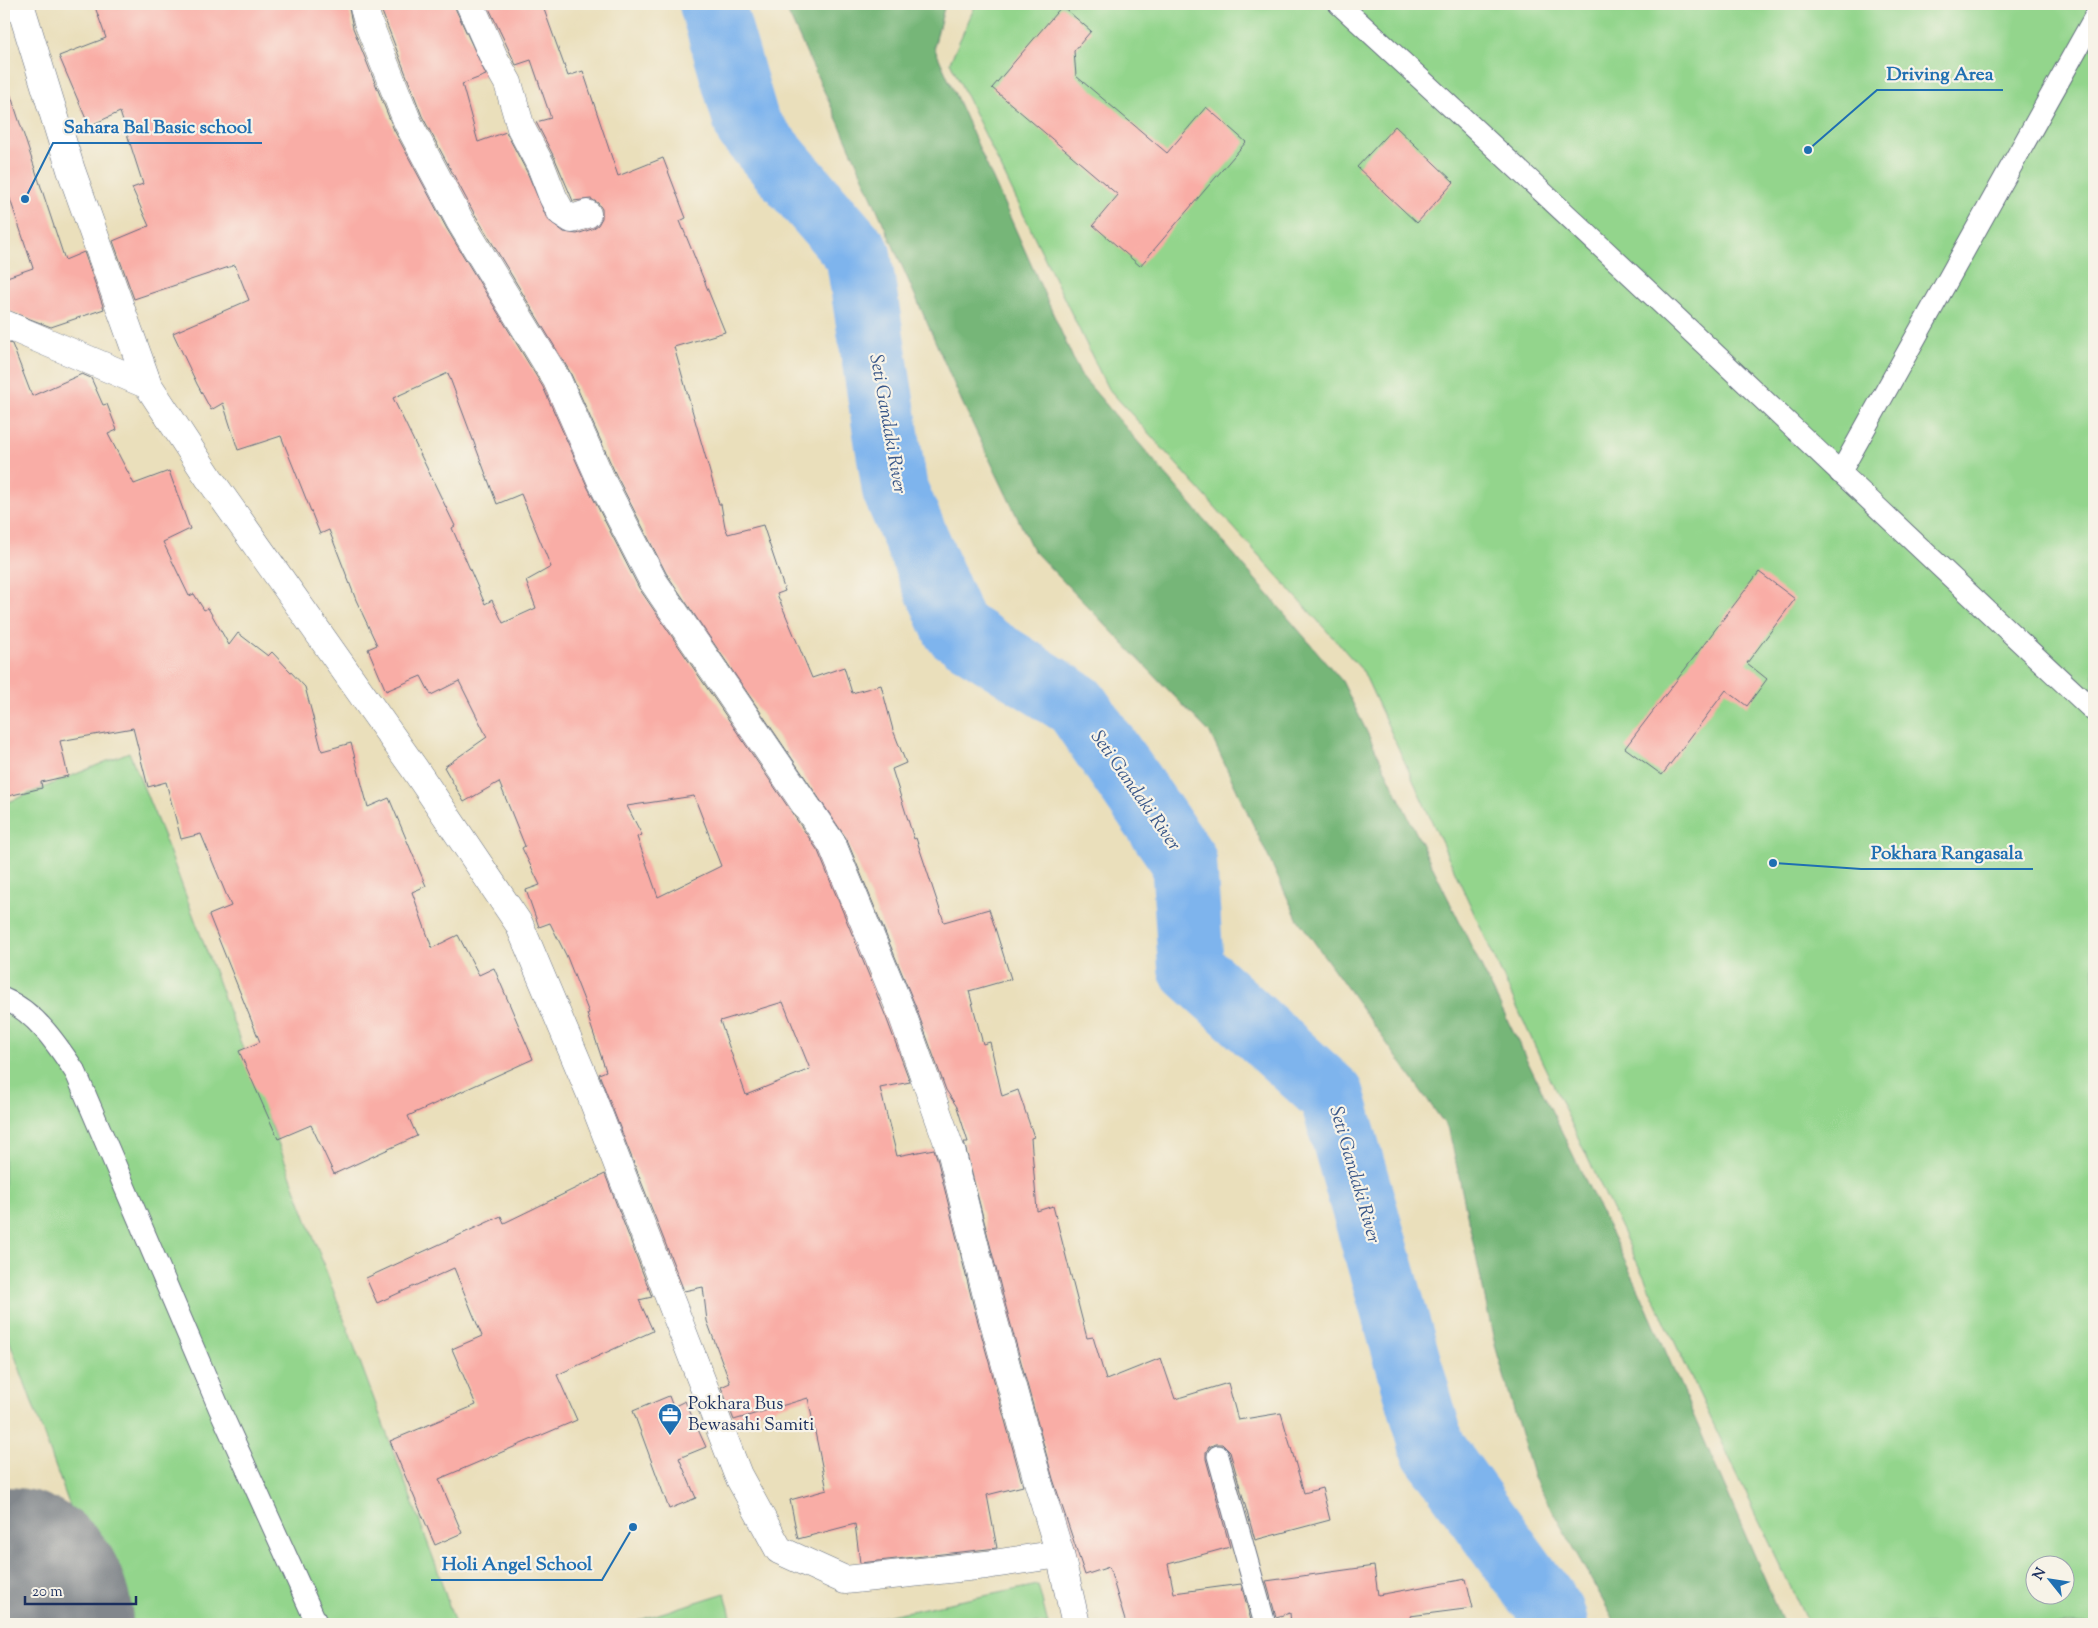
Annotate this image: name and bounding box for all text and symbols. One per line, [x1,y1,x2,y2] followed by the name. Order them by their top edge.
[1877,56,2003,90] callout: Driving Area
[1887,62,1994,89] text: Driving Area
[53,109,262,143] callout: Sahara Bal Basic school
[64,115,253,142] text: Sahara Bal Basic school
[861,352,913,496] water label: Seti Gandaki River
[1083,725,1187,857] water label: Seti Gandaki River
[1861,835,2033,869] callout: Pokhara Rangasala
[1871,841,2023,868] text: Pokhara Rangasala
[1322,1103,1387,1247] water label: Seti Gandaki River
[688,1392,814,1439] place label: Pokhara Bus Bewasahi Samiti
[657,1402,683,1436] office icon: Pokhara Bus Bewasahi Samiti
[431,1546,602,1580] callout: Holi Angel School
[442,1552,593,1579] text: Holi Angel School
[2026,1556,2076,1606] north arrow
[2029,1565,2052,1584] text: N
[25,1573,136,1605] scale bar
[32,1582,63,1603] text: 20 m

